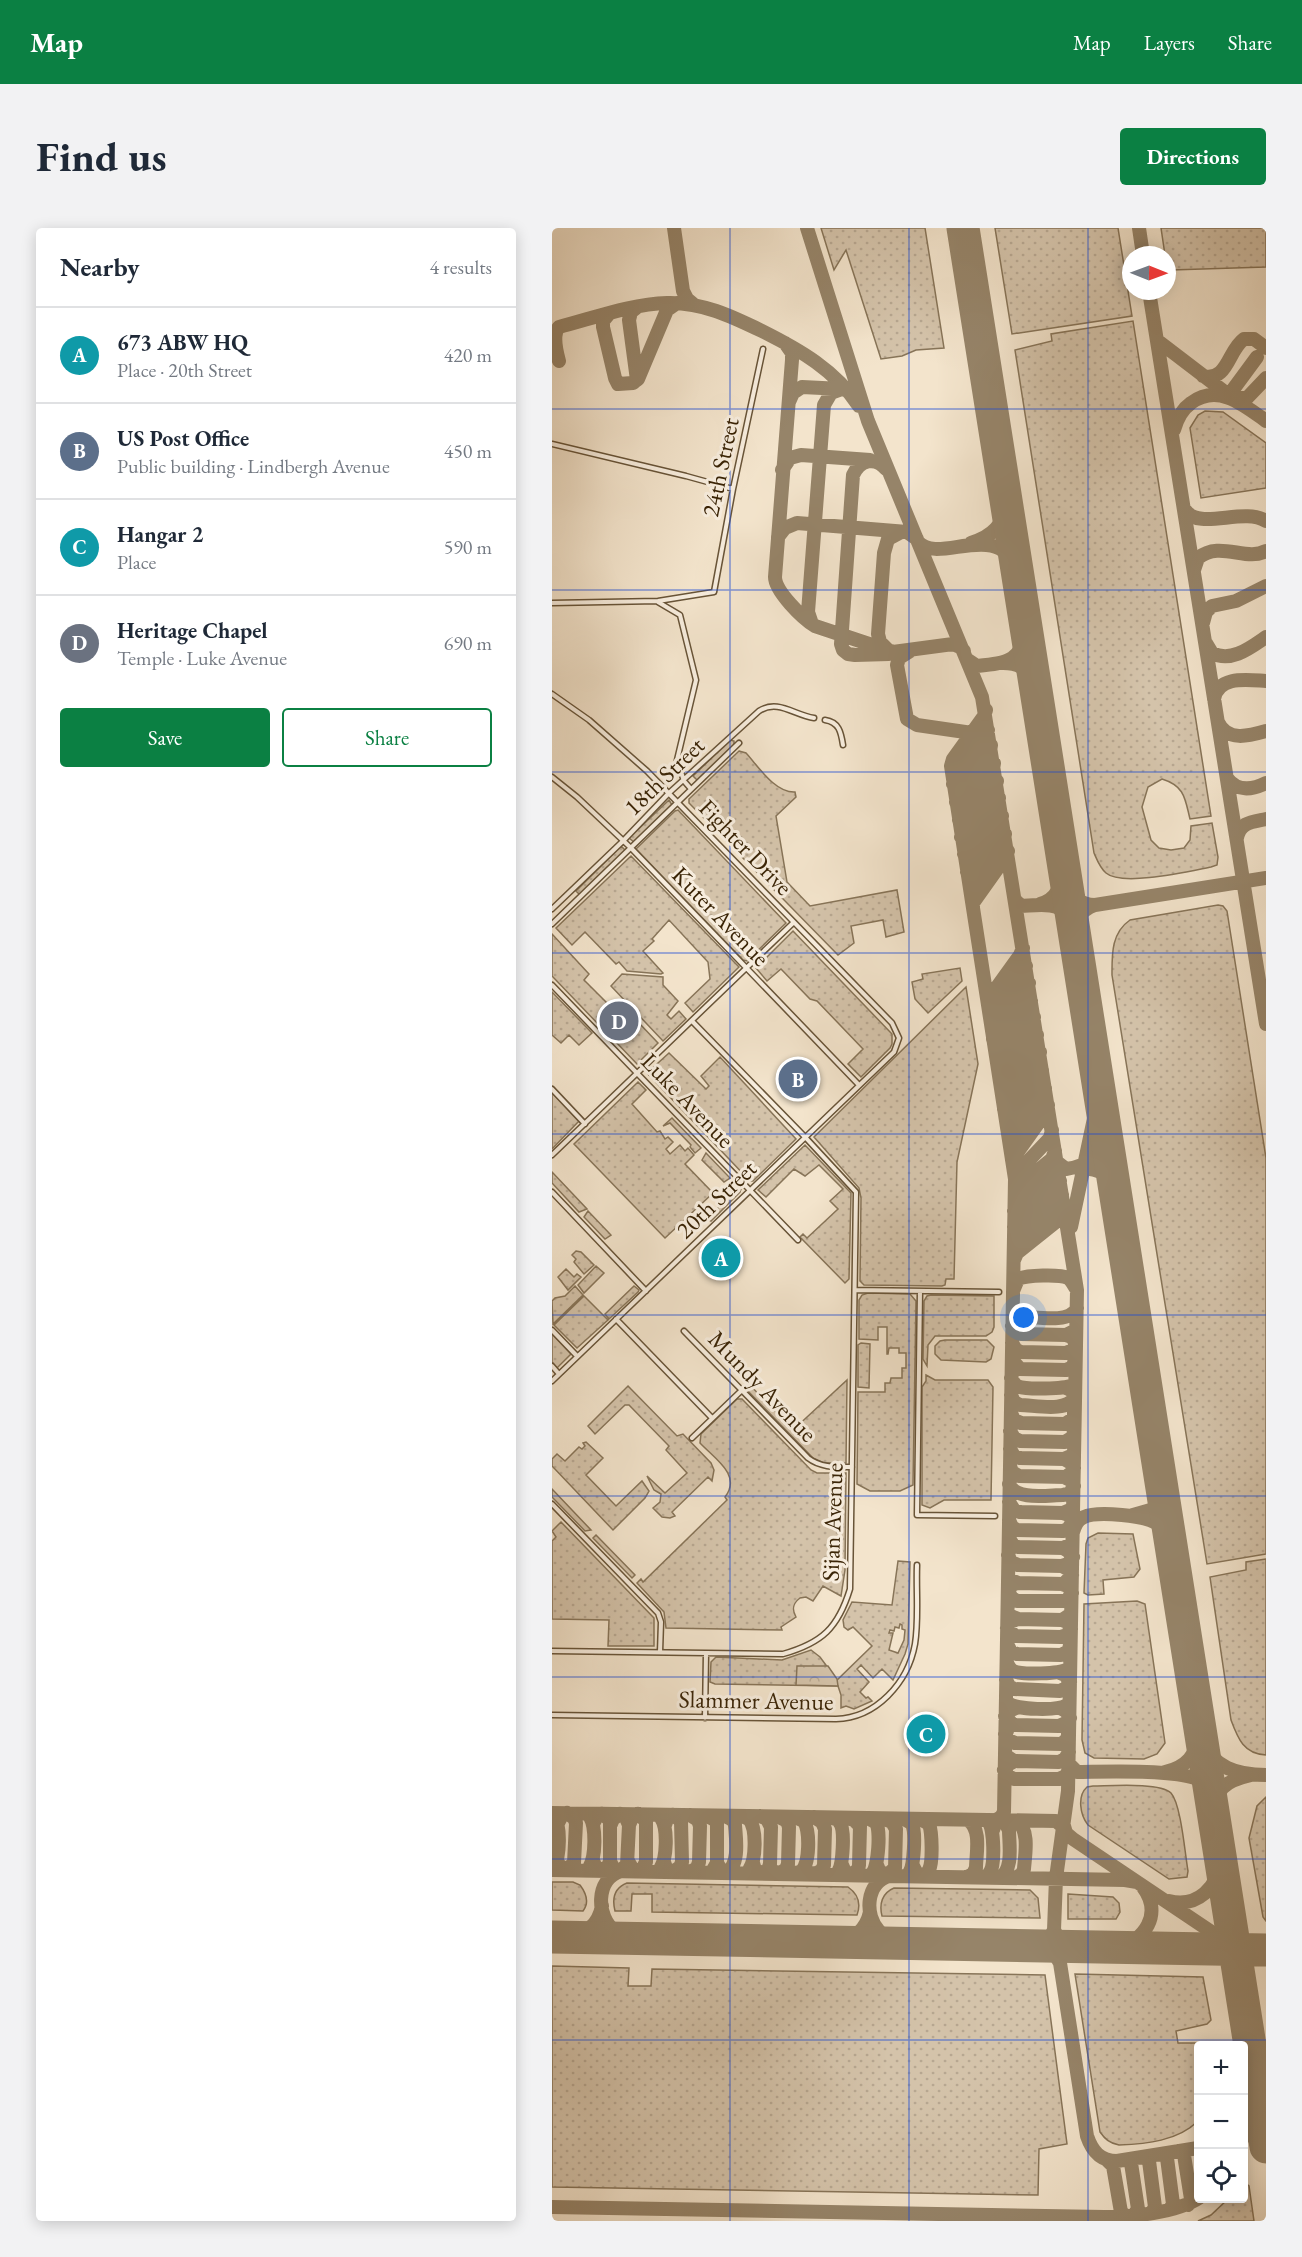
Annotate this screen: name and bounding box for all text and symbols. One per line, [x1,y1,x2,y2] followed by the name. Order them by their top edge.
[30,24,83,60] text: Map
[1073,29,1111,56] text: Map
[1144,29,1195,56] text: Layers
[1228,29,1272,56] text: Share
[1120,128,1266,185] button: Directions
[36,129,167,184] text: Find us
[1122,246,1176,300] north arrow
[60,250,140,284] text: Nearby
[429,254,492,280] text: 4 results
[117,328,248,357] text: 673 ABW HQ
[72,342,87,368] text: A
[444,342,492,368] text: 420 m
[117,357,252,383] text: Place · 20th Street
[694,414,746,519] street label: 24th Street
[117,424,249,453] text: US Post Office
[73,438,86,464] text: B
[444,438,492,464] text: 450 m
[117,453,390,479] text: Public building · Lindbergh Avenue
[117,520,203,549] text: Hangar 2
[72,534,87,560] text: C
[444,534,492,560] text: 590 m
[117,549,156,575] text: Place
[117,616,268,645] text: Heritage Chapel
[72,630,87,656] text: D
[444,630,492,656] text: 690 m
[117,645,287,671] text: Temple · Luke Avenue
[60,708,270,767] button: Save
[282,708,492,767] button: Share
[617,730,711,822] street label: 18th Street
[692,792,800,902] street label: Fighter Drive
[666,859,776,973] street label: Kuter Avenue
[600,998,638,1044] pin: D
[635,1046,741,1154] street label: Luke Avenue
[778,1056,818,1102] pin: B
[669,1153,763,1245] street label: 20th Street
[702,1236,740,1280] pin: A
[1009,1303,1038,1332] your location
[702,1324,824,1448] street label: Mundy Avenue
[814,1462,850,1582] street label: Sijan Avenue
[678,1683,834,1717] street label: Slammer Avenue
[906,1712,946,1756] pin: C
[1194,2041,1248,2203] map controls
[1194,2041,1248,2095] button: +
[1194,2095,1248,2149] button: −
[1194,2149,1248,2203] button: locate

